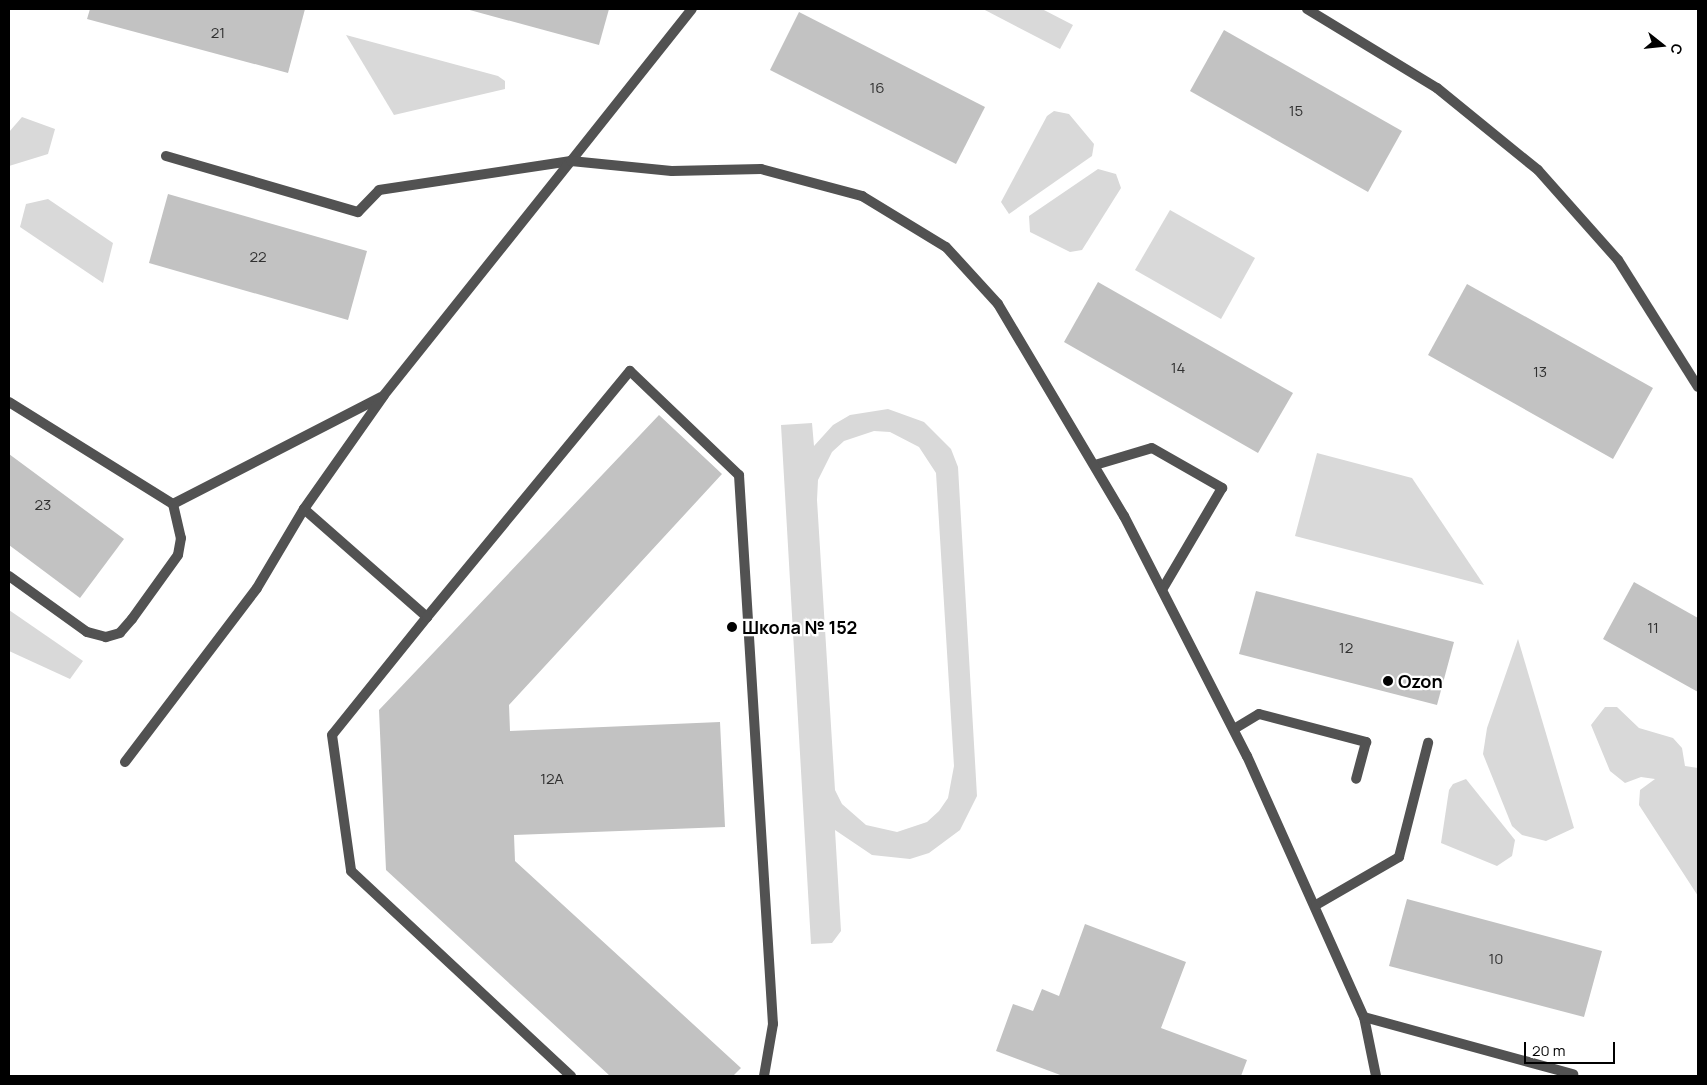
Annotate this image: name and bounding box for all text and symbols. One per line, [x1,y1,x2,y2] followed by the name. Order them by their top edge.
[1637,20,1687,70] north arrow
[211,24,225,42] house number: 21
[1666,42,1687,57] text: С
[869,79,885,97] house number: 16
[1289,102,1303,120] house number: 15
[249,248,267,266] house number: 22
[1171,359,1185,377] house number: 14
[1533,363,1547,381] house number: 13
[35,496,51,514] house number: 23
[742,616,857,638] place label: Школа № 152
[1647,619,1659,637] house number: 11
[726,621,738,633] marker: Школа № 152
[1339,639,1353,657] house number: 12
[1398,670,1443,692] place label: Ozon
[1382,675,1394,687] marker: Ozon
[540,770,564,788] house number: 12А
[1489,950,1503,968] house number: 10
[1527,1032,1618,1064] scale bar
[1532,1040,1565,1061] text: 20 m

